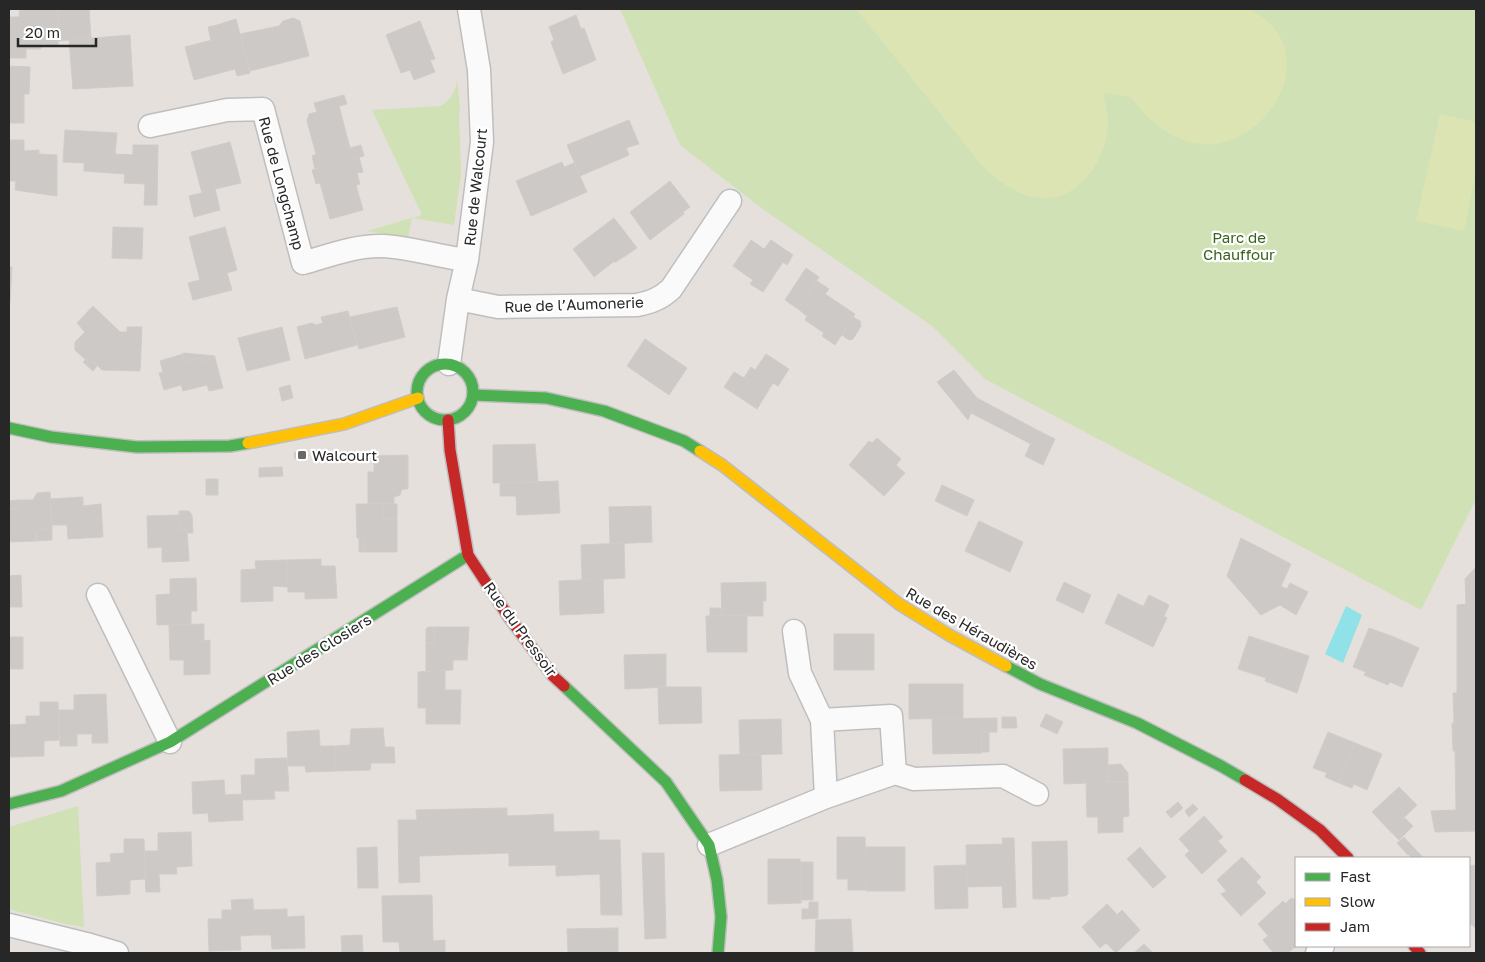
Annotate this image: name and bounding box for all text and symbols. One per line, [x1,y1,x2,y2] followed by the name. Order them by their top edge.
[18,15,95,47] scale bar
[25,23,60,41] text: 20 m
[256,114,308,252] street label: Rue de Longchamp
[460,127,490,247] street label: Rue de Walcourt
[1203,228,1275,263] park label: Parc de Chauffour
[504,293,644,315] street label: Rue de l’Aumonerie
[312,446,377,464] place label: Walcourt
[296,449,308,461] marker: Walcourt
[481,578,561,680] street label: Rue du Pressoir
[903,583,1041,673] street label: Rue des Héraudières
[264,610,374,688] street label: Rue des Closiers
[1295,857,1470,947] legend
[1340,867,1371,885] text: Fast
[1340,892,1375,910] text: Slow
[1340,917,1370,935] text: Jam

